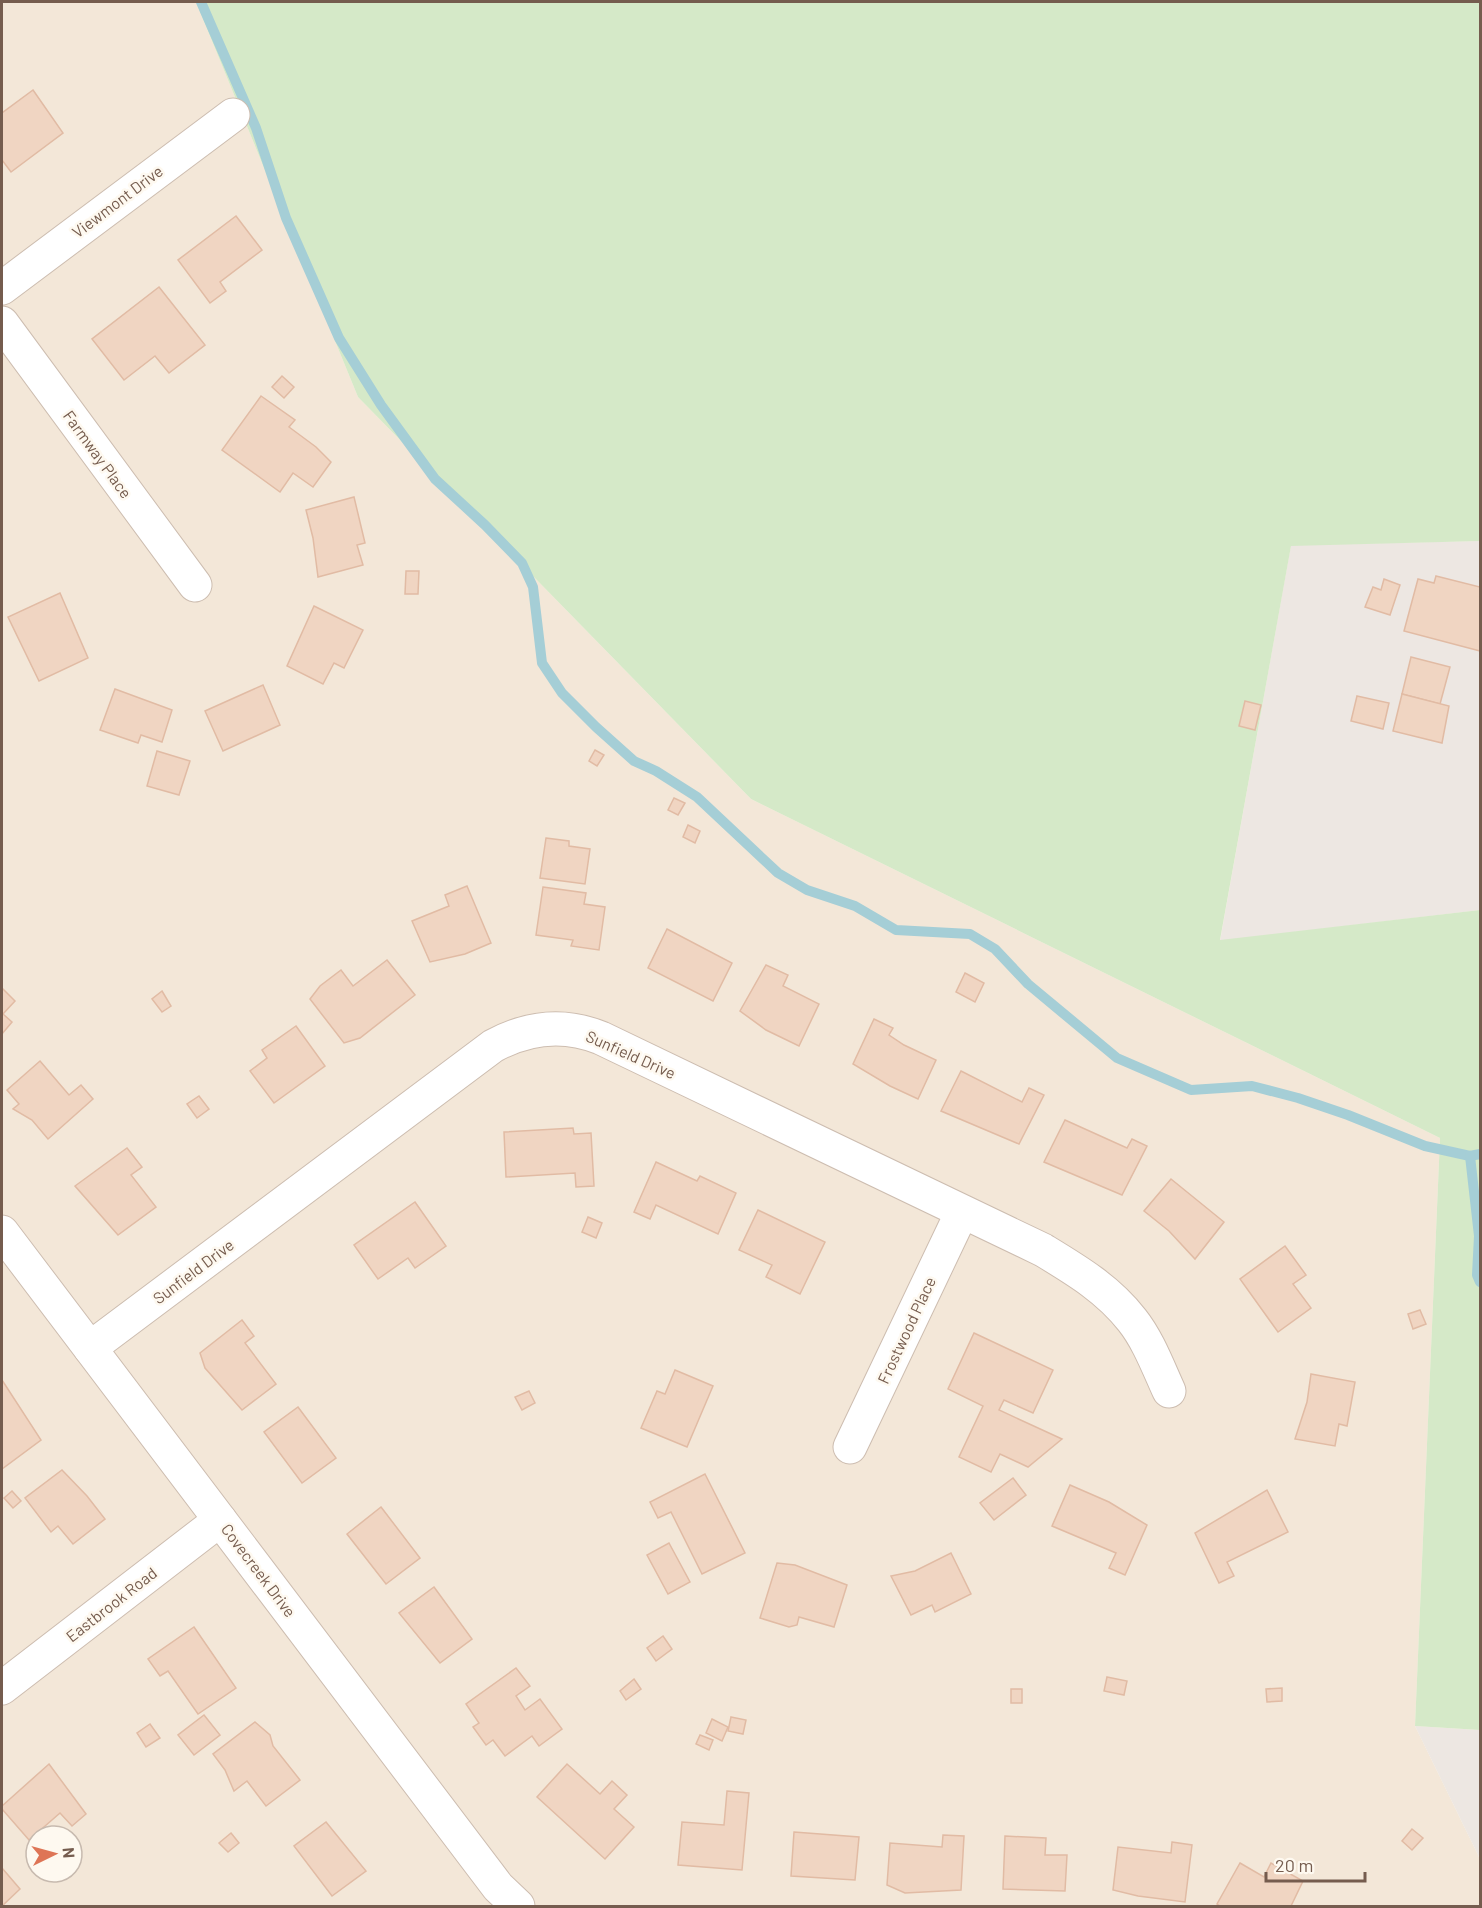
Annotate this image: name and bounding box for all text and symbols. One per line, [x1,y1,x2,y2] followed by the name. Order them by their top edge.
[68,161,166,241] street label: Viewmont Drive
[60,406,136,502] street label: Farmway Place
[583,1026,679,1082] street label: Sunfield Drive
[149,1234,237,1308] street label: Sunfield Drive
[873,1274,939,1386] street label: Frostwood Place
[218,1520,300,1620] street label: Covecreek Drive
[62,1563,160,1645] street label: Eastbrook Road
[24,1824,84,1884] north arrow
[1266,1845,1365,1883] scale bar
[60,1847,79,1859] text: N
[1275,1854,1313,1876] text: 20 m

